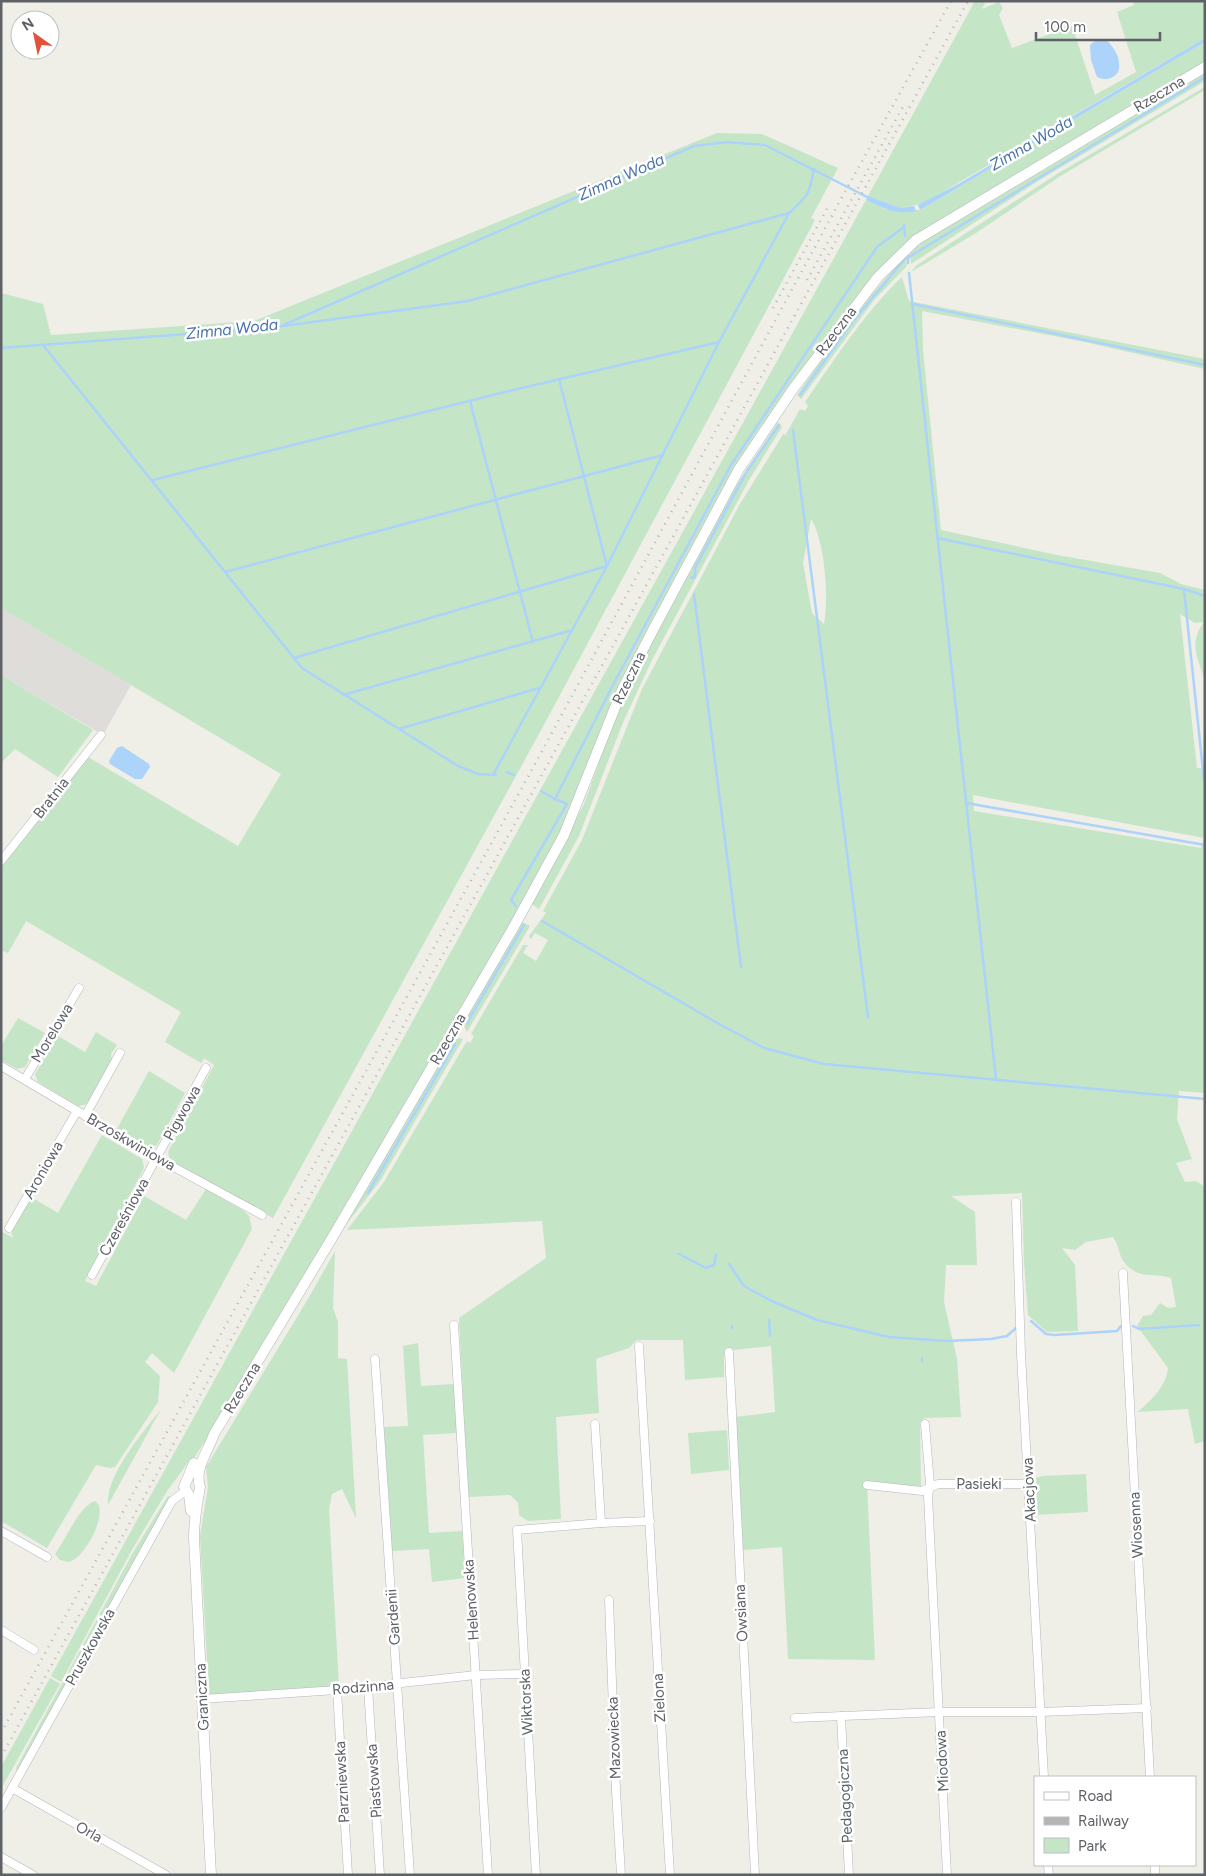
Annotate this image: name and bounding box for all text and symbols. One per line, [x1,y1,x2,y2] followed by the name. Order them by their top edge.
[10,10,60,60] north arrow
[1036,10,1160,42] scale bar
[19,14,37,35] text: N
[1044,18,1086,36] text: 100 m
[1130,72,1188,116] street label: Rzeczna
[986,112,1076,174] water label: Zimna Woda
[575,149,667,205] water label: Zimna Woda
[812,303,860,359] street label: Rzeczna
[185,315,279,343] water label: Zimna Woda
[609,649,649,707] street label: Rzeczna
[29,774,73,822] street label: Bratnia
[27,1000,77,1066] street label: Morelowa
[426,1010,470,1068] street label: Rzeczna
[160,1082,204,1144] street label: Pigwowa
[83,1109,179,1175] street label: Brzoskwiniowa
[19,1138,67,1202] street label: Aroniowa
[95,1175,153,1259] street label: Czereśniowa
[220,1359,264,1417] street label: Rzeczna
[1018,1457,1040,1523] street label: Akacjowa
[956,1475,1002,1493] street label: Pasieki
[1125,1491,1147,1559] street label: Wiosenna
[459,1559,483,1641] street label: Helenowska
[731,1584,751,1642] street label: Owsiana
[382,1588,404,1646] street label: Gardenii
[61,1605,119,1689] street label: Pruszkowska
[191,1663,213,1731] street label: Graniczna
[515,1668,537,1736] street label: Wiktorska
[649,1673,669,1723] street label: Zielona
[331,1675,395,1699] street label: Rodzinna
[604,1696,624,1780] street label: Mazowiecka
[931,1730,953,1792] street label: Miodowa
[331,1741,353,1823] street label: Parzniewska
[362,1743,386,1819] street label: Piastowska
[834,1748,856,1844] street label: Pedagogiczna
[1034,1776,1196,1866] legend
[1078,1787,1113,1805] text: Road
[1078,1812,1129,1830] text: Railway
[73,1817,105,1847] street label: Orla
[1078,1837,1107,1855] text: Park

